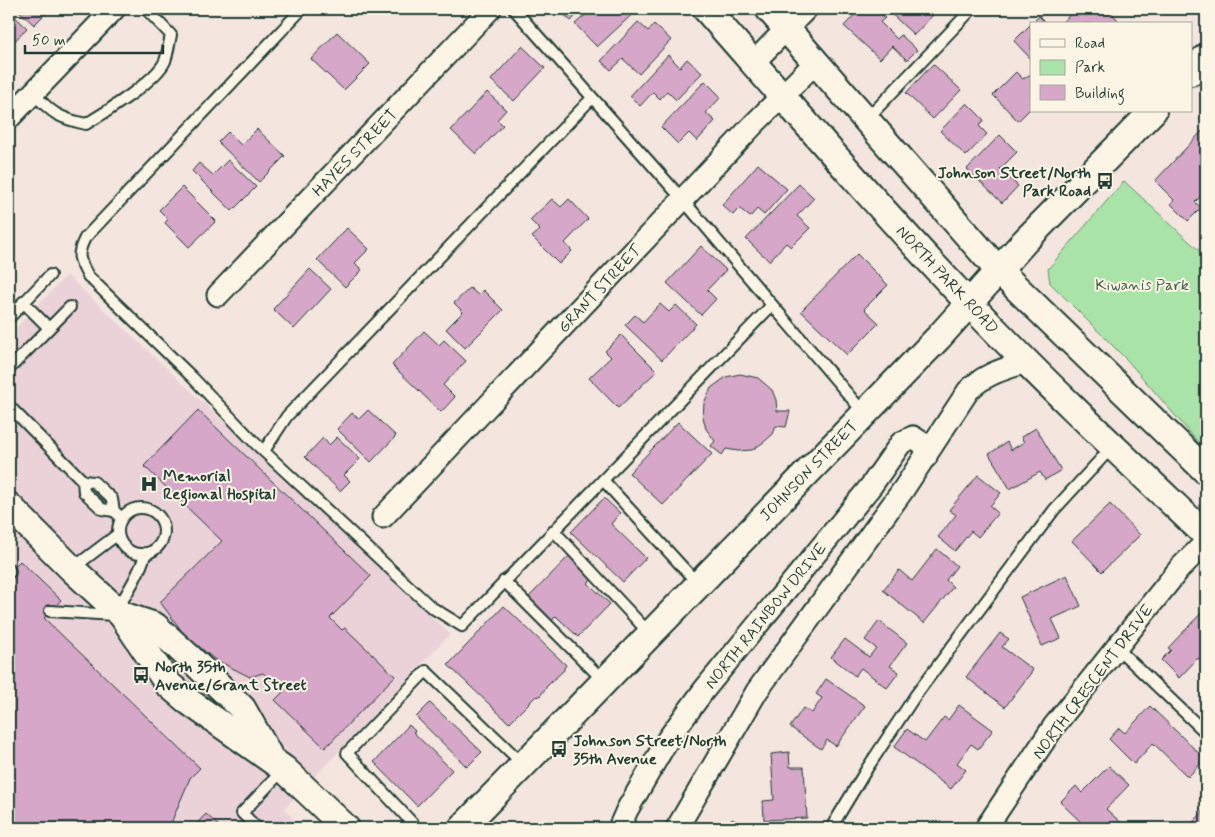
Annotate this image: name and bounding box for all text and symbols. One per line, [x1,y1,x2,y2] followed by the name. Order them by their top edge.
[25,22,162,54] scale bar
[1030,22,1192,112] legend
[32,31,66,51] text: 50 m
[1075,34,1105,54] text: Road
[1075,58,1105,78] text: Park
[1075,84,1125,105] text: Building
[308,105,402,201] street label: HAYES STREET
[938,163,1091,202] place label: Johnson Street/North Park Road
[1095,171,1115,191] bus stop icon: Johnson Street/North Park Road
[891,221,1003,339] street label: NORTH PARK ROAD
[554,240,647,338] street label: GRANT STREET
[1095,275,1189,296] park label: Kiwanis Park
[755,416,863,526] street label: JOHNSON STREET
[163,466,276,507] place label: Memorial Regional Hospital
[139,474,159,494] hospital icon: Memorial Regional Hospital
[701,538,832,693] street label: NORTH RAINBOW DRIVE
[1028,600,1158,764] street label: NORTH CRESCENT DRIVE
[155,657,306,696] place label: North 35th Avenue/Grant Street
[131,665,151,685] bus stop icon: North 35th Avenue/Grant Street
[573,731,726,770] place label: Johnson Street/North 35th Avenue
[549,739,569,759] bus stop icon: Johnson Street/North 35th Avenue

